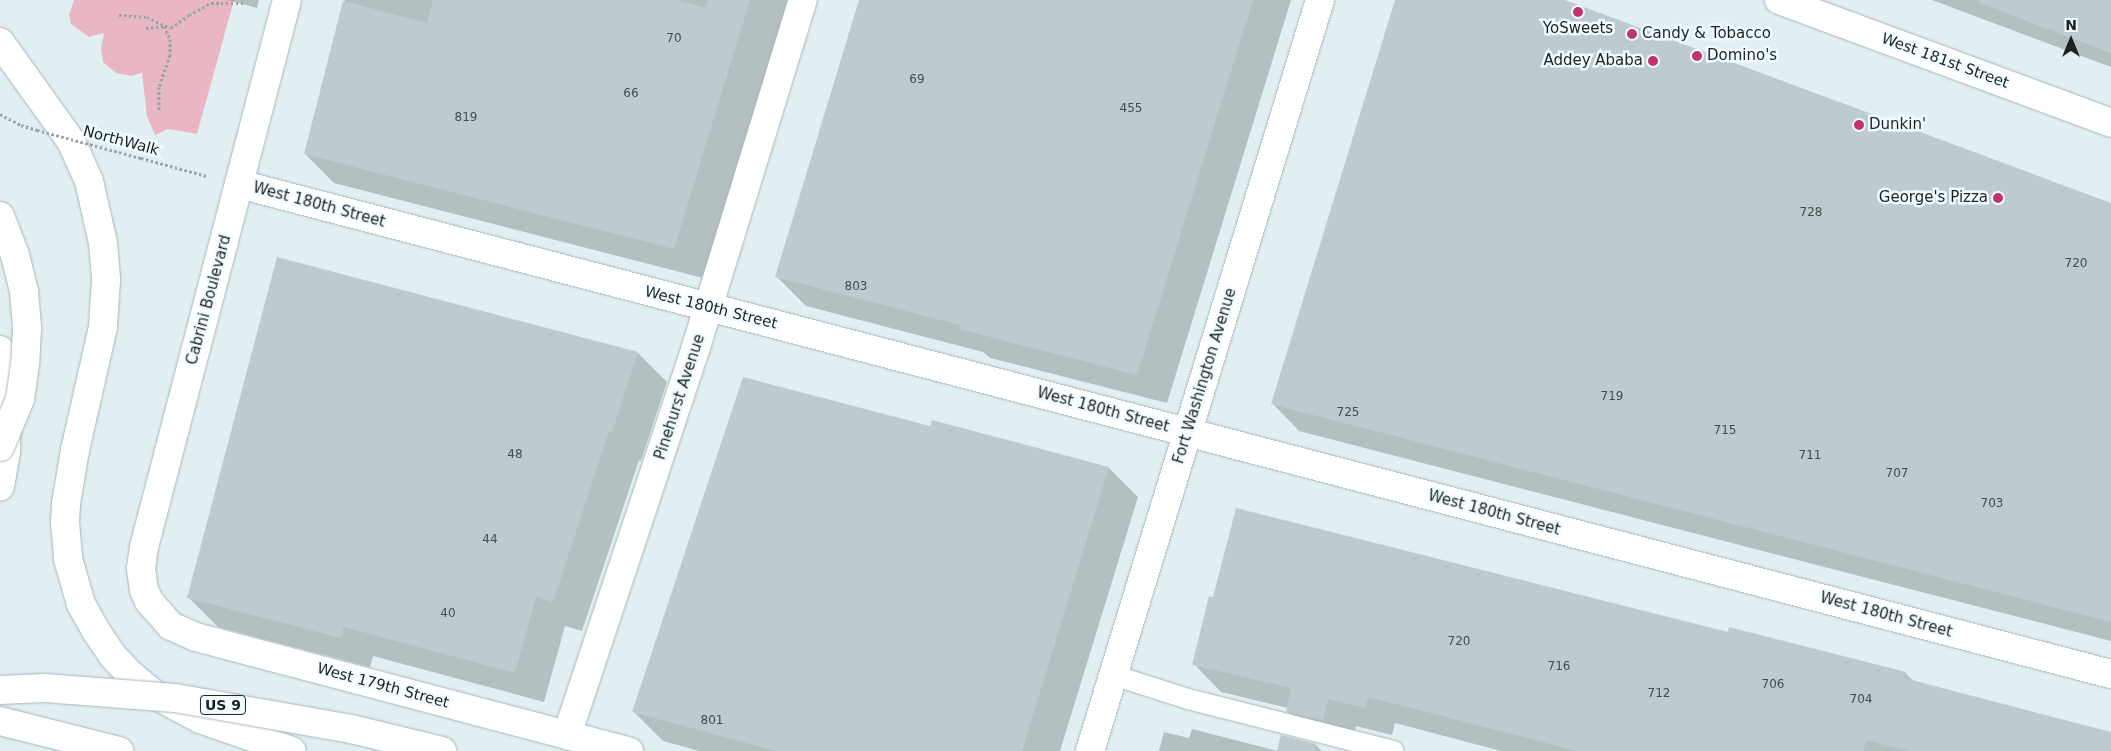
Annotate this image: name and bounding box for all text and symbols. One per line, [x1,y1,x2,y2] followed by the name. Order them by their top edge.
[1572,6,1584,18] marker: YoSweets
[2046,15,2096,65] north arrow
[2065,17,2077,33] text: N
[1543,20,1613,38] place label: YoSweets
[1642,25,1771,43] place label: Candy & Tobacco
[1626,28,1638,40] marker: Candy & Tobacco
[1879,30,2011,92] street label: West 181st Street
[666,32,682,46] house number: 70
[1707,47,1777,65] place label: Domino's
[1691,50,1703,62] marker: Domino's
[1543,52,1643,70] place label: Addey Ababa
[1647,55,1659,67] marker: Addey Ababa
[909,73,925,87] house number: 69
[623,87,639,101] house number: 66
[1120,102,1142,116] house number: 455
[455,111,477,125] house number: 819
[1869,116,1926,134] place label: Dunkin'
[1853,119,1865,131] marker: Dunkin'
[81,122,161,160] street label: NorthWalk
[251,179,387,231] street label: West 180th Street
[1879,189,1988,207] place label: George's Pizza
[1992,192,2004,204] marker: George's Pizza
[1800,206,1822,220] house number: 728
[183,233,235,367] street label: Cabrini Boulevard
[2065,257,2087,271] house number: 720
[845,280,867,294] house number: 803
[643,283,779,333] street label: West 180th Street
[1170,286,1240,466] street label: Fort Washington Avenue
[651,332,709,462] street label: Pinehurst Avenue
[1035,384,1171,436] street label: West 180th Street
[1601,390,1623,404] house number: 719
[1337,406,1359,420] house number: 725
[1714,424,1736,438] house number: 715
[507,448,523,462] house number: 48
[1799,449,1821,463] house number: 711
[1886,467,1908,481] house number: 707
[1426,487,1562,539] street label: West 180th Street
[1981,497,2003,511] house number: 703
[482,533,498,547] house number: 44
[1818,589,1954,641] street label: West 180th Street
[440,607,456,621] house number: 40
[1448,635,1470,649] house number: 720
[315,660,451,712] street label: West 179th Street
[1548,660,1570,674] house number: 716
[1762,678,1784,692] house number: 706
[1648,687,1670,701] house number: 712
[1850,693,1872,707] house number: 704
[199,694,247,716] road number: US 9
[701,714,723,728] house number: 801

